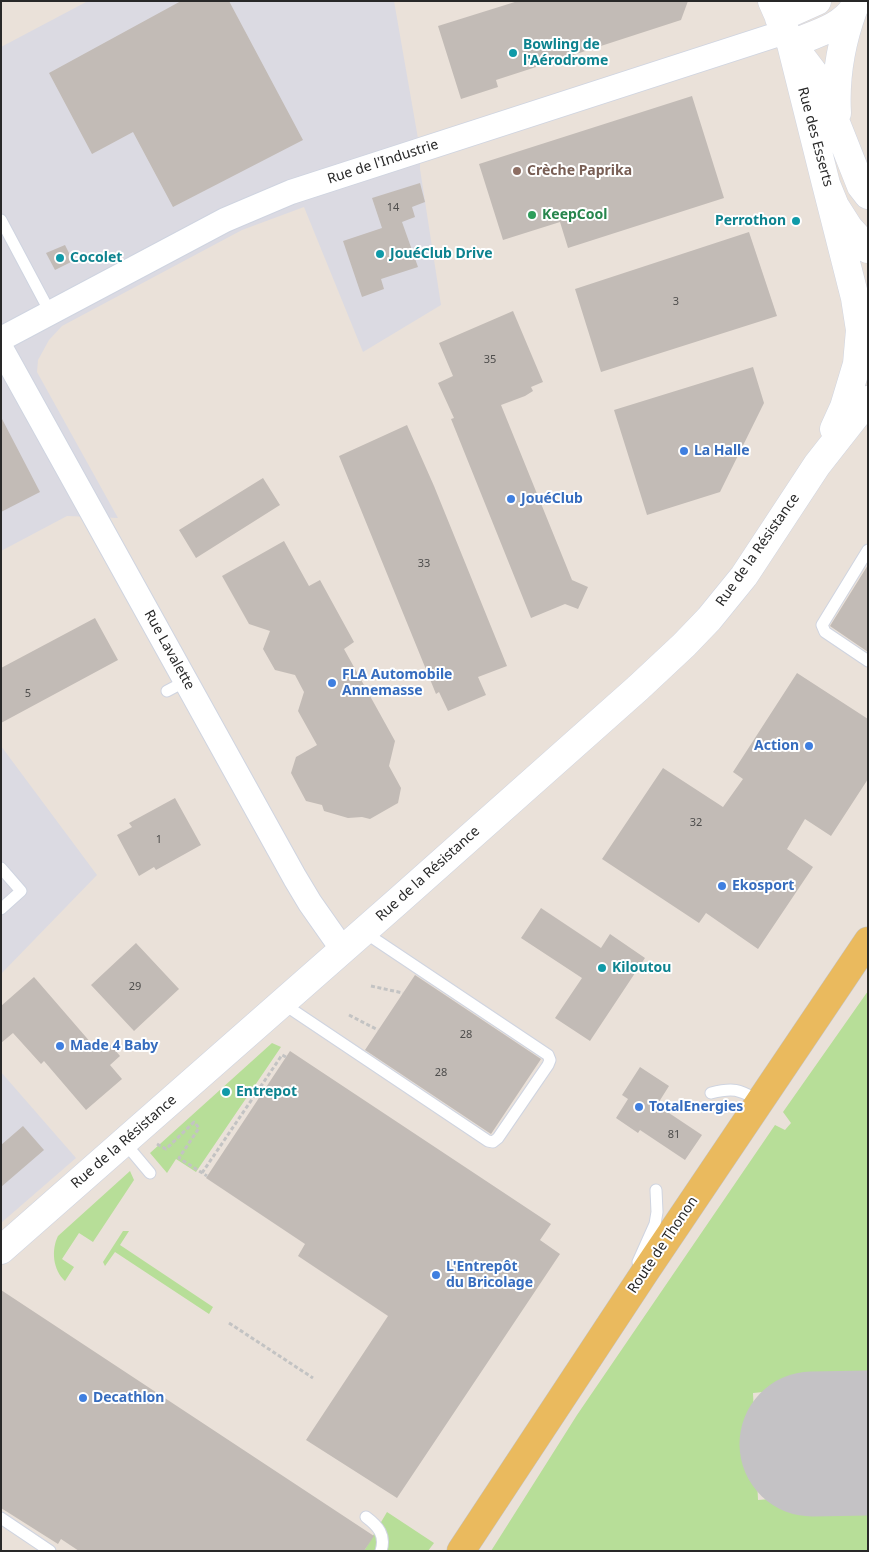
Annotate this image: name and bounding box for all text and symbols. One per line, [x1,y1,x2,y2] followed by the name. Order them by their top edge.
[523,37,608,70] place label: Bowling de l'Aérodrome
[507,47,519,59] marker: Bowling de l'Aérodrome
[794,85,836,189] street label: Rue des Esserts
[325,136,441,188] street label: Rue de l'Industrie
[527,163,632,179] place label: Crèche Paprika
[511,165,523,177] marker: Crèche Paprika
[387,201,399,215] house number: 14
[542,207,608,223] place label: KeepCool
[526,209,538,221] marker: KeepCool
[715,213,786,229] place label: Perrothon
[790,215,802,227] marker: Perrothon
[390,246,493,262] place label: JouéClub Drive
[374,248,386,260] marker: JouéClub Drive
[70,250,122,266] place label: Cocolet
[54,252,66,264] marker: Cocolet
[673,295,679,309] house number: 3
[484,353,496,367] house number: 35
[694,443,750,459] place label: La Halle
[678,445,690,457] marker: La Halle
[713,490,803,610] street label: Rue de la Résistance
[521,491,583,507] place label: JouéClub
[505,493,517,505] marker: JouéClub
[418,557,430,571] house number: 33
[140,607,198,693] street label: Rue Lavalette
[342,667,452,700] place label: FLA Automobile Annemasse
[326,677,338,689] marker: FLA Automobile Annemasse
[25,687,31,701] house number: 5
[754,738,799,754] place label: Action
[803,740,815,752] marker: Action
[690,816,702,830] house number: 32
[373,823,483,925] street label: Rue de la Résistance
[156,833,162,847] house number: 1
[732,878,794,894] place label: Ekosport
[716,880,728,892] marker: Ekosport
[612,960,671,976] place label: Kiloutou
[596,962,608,974] marker: Kiloutou
[129,980,141,994] house number: 29
[460,1028,472,1042] house number: 28
[70,1038,158,1054] place label: Made 4 Baby
[54,1040,66,1052] marker: Made 4 Baby
[435,1066,447,1080] house number: 28
[236,1084,297,1100] place label: Entrepot
[220,1086,232,1098] marker: Entrepot
[68,1092,180,1192] street label: Rue de la Résistance
[649,1099,743,1115] place label: TotalEnergies
[633,1101,645,1113] marker: TotalEnergies
[668,1128,680,1142] house number: 81
[624,1193,702,1297] street label: Route de Thonon
[446,1259,533,1292] place label: L'Entrepôt du Bricolage
[430,1269,442,1281] marker: L'Entrepôt du Bricolage
[93,1390,164,1406] place label: Decathlon
[77,1392,89,1404] marker: Decathlon

